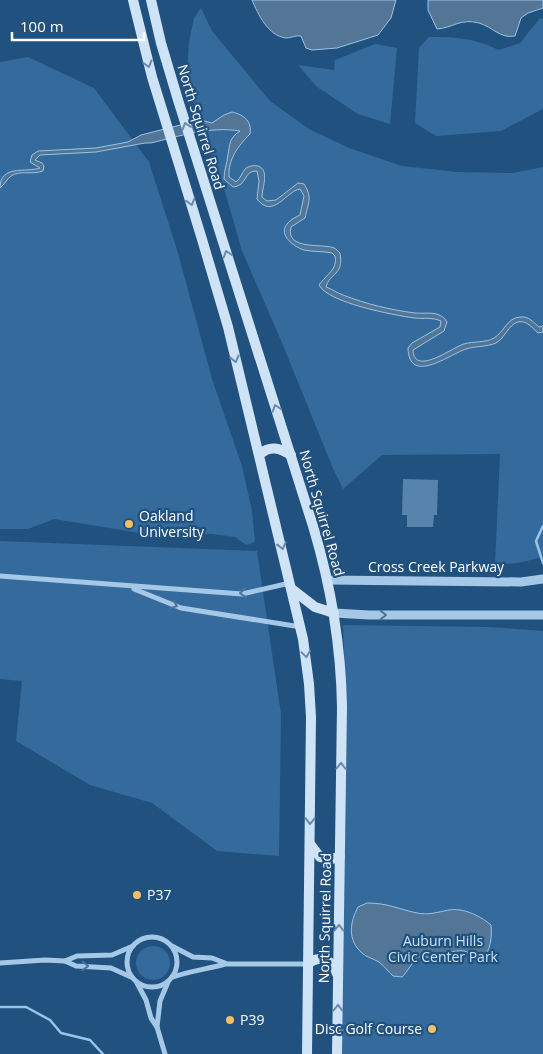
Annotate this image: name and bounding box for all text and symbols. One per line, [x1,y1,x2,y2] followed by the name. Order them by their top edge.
[12,10,145,42] scale bar
[20,16,64,36] text: 100 m
[143,60,153,68] one-way arrow
[173,62,230,192] street label: North Squirrel Road
[181,122,191,131] one-way arrow
[185,198,195,206] one-way arrow
[222,250,232,258] one-way arrow
[230,354,240,362] one-way arrow
[272,405,282,413] one-way arrow
[295,448,350,578] street label: North Squirrel Road
[139,506,205,541] place label: Oakland University
[123,518,135,530] marker: Oakland University
[276,541,287,550] one-way arrow
[368,557,505,576] street label: Cross Creek Parkway
[239,587,247,598] one-way arrow
[170,599,178,609] one-way arrow
[379,610,387,621] one-way arrow
[300,650,310,658] one-way arrow
[336,761,346,769] one-way arrow
[305,817,315,825] one-way arrow
[314,853,335,983] street label: North Squirrel Road
[147,885,171,904] place label: P37
[131,889,143,901] marker: P37
[334,924,344,932] one-way arrow
[388,931,499,966] park label: Auburn Hills Civic Center Park
[81,961,89,972] one-way arrow
[333,1003,343,1011] one-way arrow
[240,1010,264,1029] place label: P39
[224,1014,236,1026] marker: P39
[315,1019,422,1038] place label: Disc Golf Course
[426,1023,438,1035] marker: Disc Golf Course

